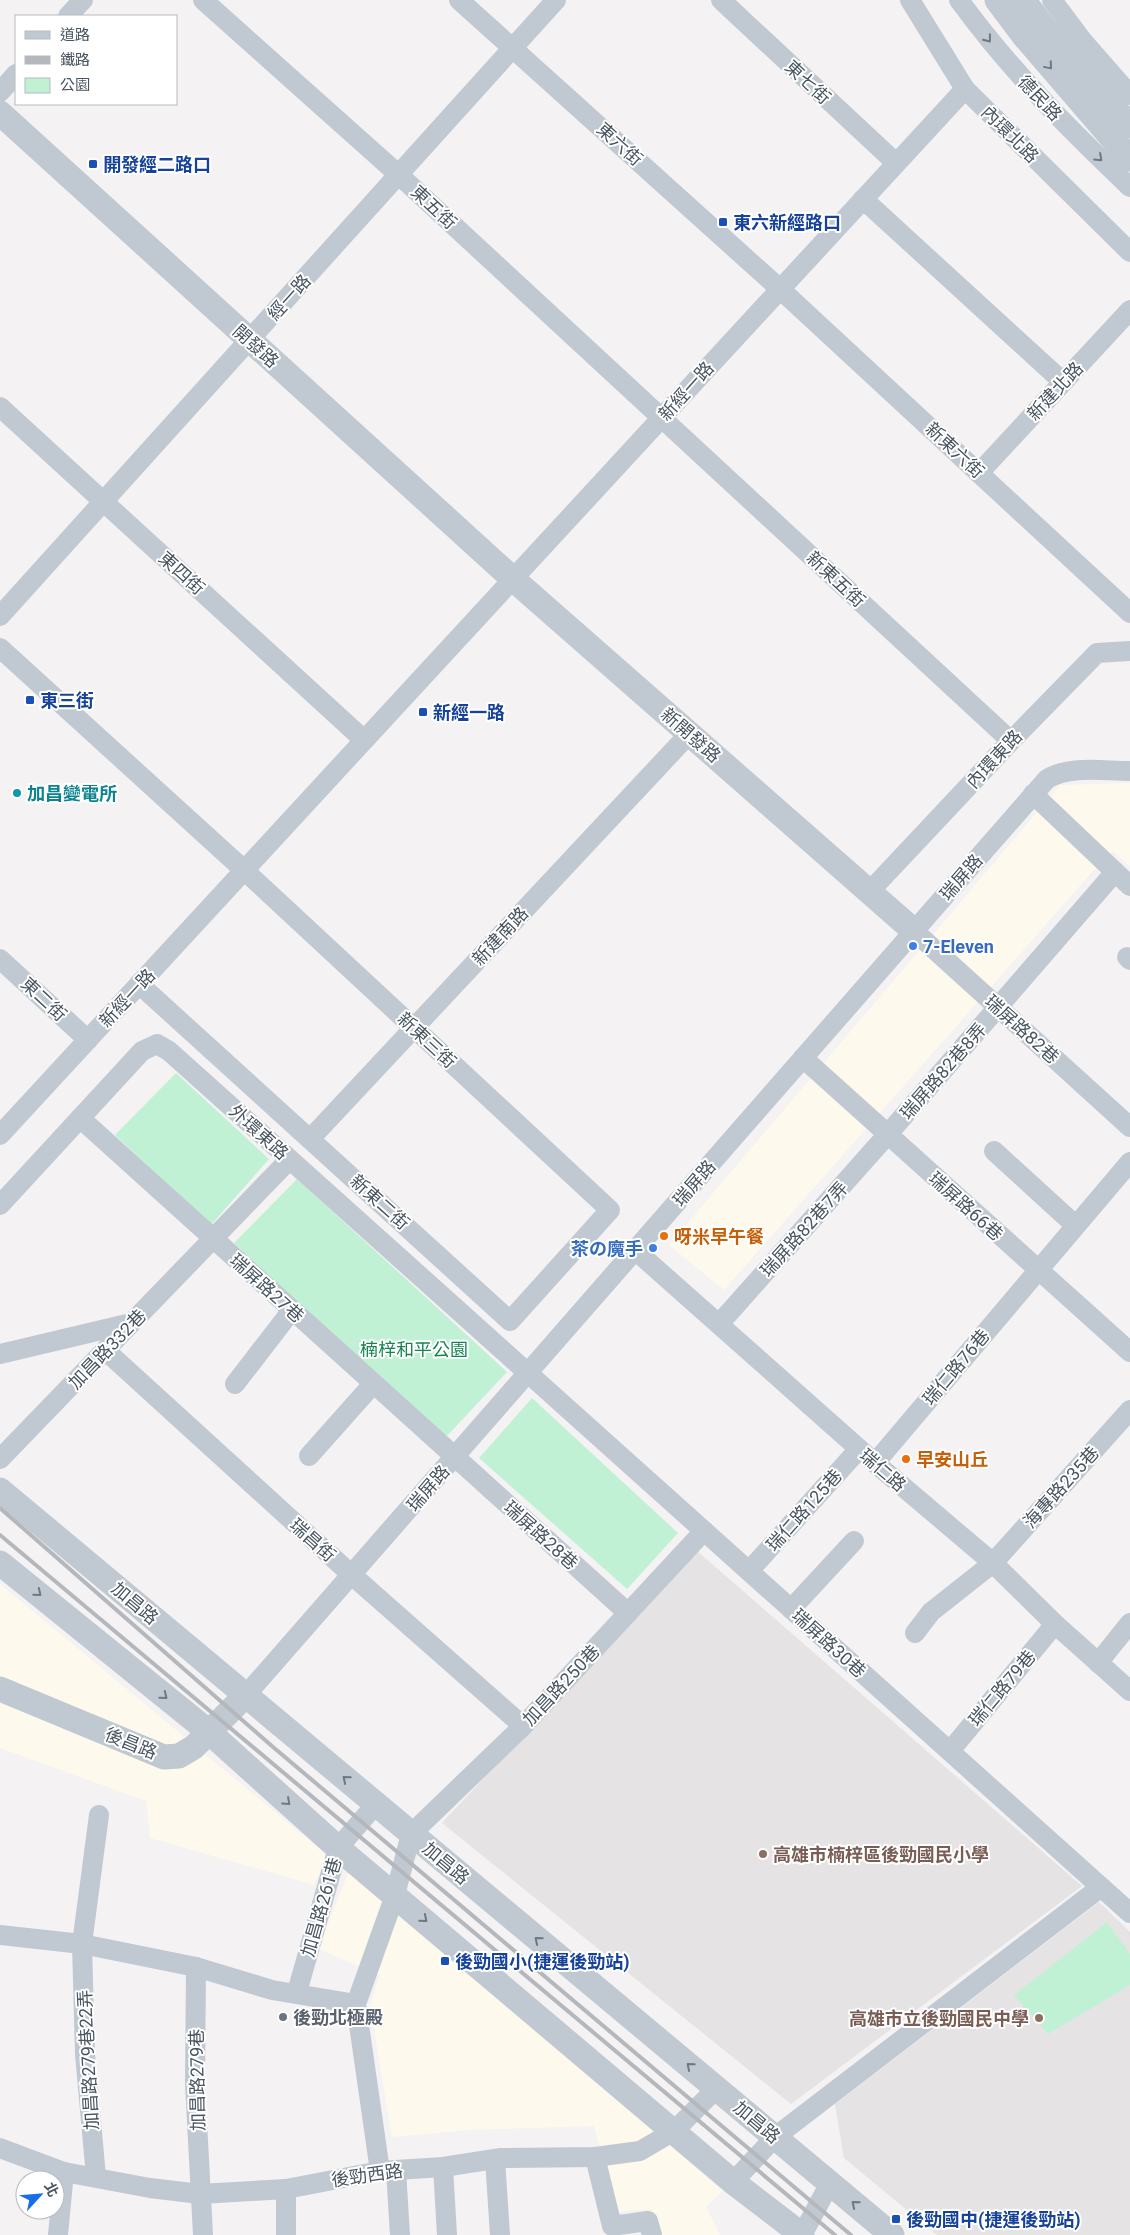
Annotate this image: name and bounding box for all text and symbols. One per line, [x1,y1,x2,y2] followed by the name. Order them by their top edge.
[15,15,178,105] legend
[60,26,90,44] text: 道路
[982,33,991,43] one-way arrow
[60,51,90,69] text: 鐵路
[781,56,835,108] street label: 東七街
[1043,60,1052,69] one-way arrow
[1014,71,1066,125] street label: 德民路
[60,76,90,94] text: 公園
[977,101,1043,167] street label: 內環北路
[593,118,647,170] street label: 東六街
[1093,152,1102,161] one-way arrow
[103,154,211,175] place label: 開發經二路口
[87,158,99,170] marker: 開發經二路口
[407,181,461,233] street label: 東五街
[733,212,841,233] place label: 東六新經路口
[717,216,729,228] marker: 東六新經路口
[263,270,315,324] street label: 經一路
[229,320,283,372] street label: 開發路
[654,357,718,425] street label: 新經一路
[1023,358,1087,424] street label: 新建北路
[922,418,988,482] street label: 新東六街
[155,547,209,599] street label: 東四街
[803,547,869,611] street label: 新東五街
[40,690,94,711] place label: 東三街
[24,694,36,706] marker: 東三街
[433,702,505,723] place label: 新經一路
[657,703,725,767] street label: 新開發路
[417,706,429,718] marker: 新經一路
[962,726,1026,792] street label: 內環東路
[27,783,117,804] place label: 加昌變電所
[11,787,23,799] marker: 加昌變電所
[935,850,987,904] street label: 瑞屏路
[468,903,532,969] street label: 新建南路
[923,936,994,957] place label: 7-Eleven
[907,940,919,952] marker: 7-Eleven
[95,965,159,1031] street label: 新經一路
[17,973,71,1025] street label: 東二街
[981,990,1063,1068] street label: 瑞屏路82巷
[394,1008,460,1072] street label: 新東三街
[896,1019,990,1123] street label: 瑞屏路82巷8弄
[225,1100,293,1164] street label: 外環東路
[668,1156,720,1210] street label: 瑞屏路
[925,1167,1007,1245] street label: 瑞屏路66巷
[346,1170,414,1234] street label: 新東二街
[756,1177,852,1281] street label: 瑞屏路82巷7弄
[674,1226,764,1247] place label: 呀米早午餐
[658,1230,670,1242] marker: 呀米早午餐
[571,1238,643,1259] place label: 茶の魔手
[647,1242,659,1254] marker: 茶の魔手
[226,1249,308,1327] street label: 瑞屏路27巷
[64,1305,150,1393] street label: 加昌路332巷
[918,1325,994,1409] street label: 瑞仁路76巷
[360,1339,468,1360] park label: 楠梓和平公園
[1019,1442,1103,1532] street label: 海專路235巷
[856,1444,910,1496] street label: 瑞仁路
[916,1449,988,1470] place label: 早安山丘
[900,1453,912,1465] marker: 早安山丘
[402,1461,454,1515] street label: 瑞屏路
[762,1465,846,1555] street label: 瑞仁路125巷
[500,1496,582,1574] street label: 瑞屏路28巷
[286,1514,340,1566] street label: 瑞昌街
[108,1578,162,1628] street label: 加昌路
[32,1588,41,1596] one-way arrow
[788,1604,870,1682] street label: 瑞屏路30巷
[518,1640,604,1730] street label: 加昌路250巷
[964,1646,1040,1730] street label: 瑞仁路79巷
[158,1690,167,1698] one-way arrow
[102,1723,160,1763] street label: 後昌路
[343,1776,352,1785] one-way arrow
[282,1796,291,1805] one-way arrow
[419,1838,473,1888] street label: 加昌路
[773,1844,989,1865] place label: 高雄市楠梓區後勁國民小學
[757,1848,769,1860] marker: 高雄市楠梓區後勁國民小學
[297,1855,345,1959] street label: 加昌路261巷
[418,1914,427,1923] one-way arrow
[534,1936,543,1945] one-way arrow
[455,1951,630,1973] place label: 後勁國小(捷運後勁站)
[439,1955,451,1967] marker: 後勁國小(捷運後勁站)
[74,1989,102,2131] street label: 加昌路279巷22弄
[293,2007,383,2028] place label: 後勁北極殿
[849,2008,1029,2029] place label: 高雄市立後勁國民中學
[277,2011,289,2023] marker: 後勁北極殿
[1033,2012,1045,2024] marker: 高雄市立後勁國民中學
[186,2029,208,2131] street label: 加昌路279巷
[686,2063,695,2072] one-way arrow
[730,2097,784,2147] street label: 加昌路
[330,2160,404,2190] street label: 後勁西路
[15,2170,65,2220] north arrow
[41,2180,62,2199] text: 北
[851,2200,860,2209] one-way arrow
[906,2209,1081,2231] place label: 後勁國中(捷運後勁站)
[890,2213,902,2225] marker: 後勁國中(捷運後勁站)

